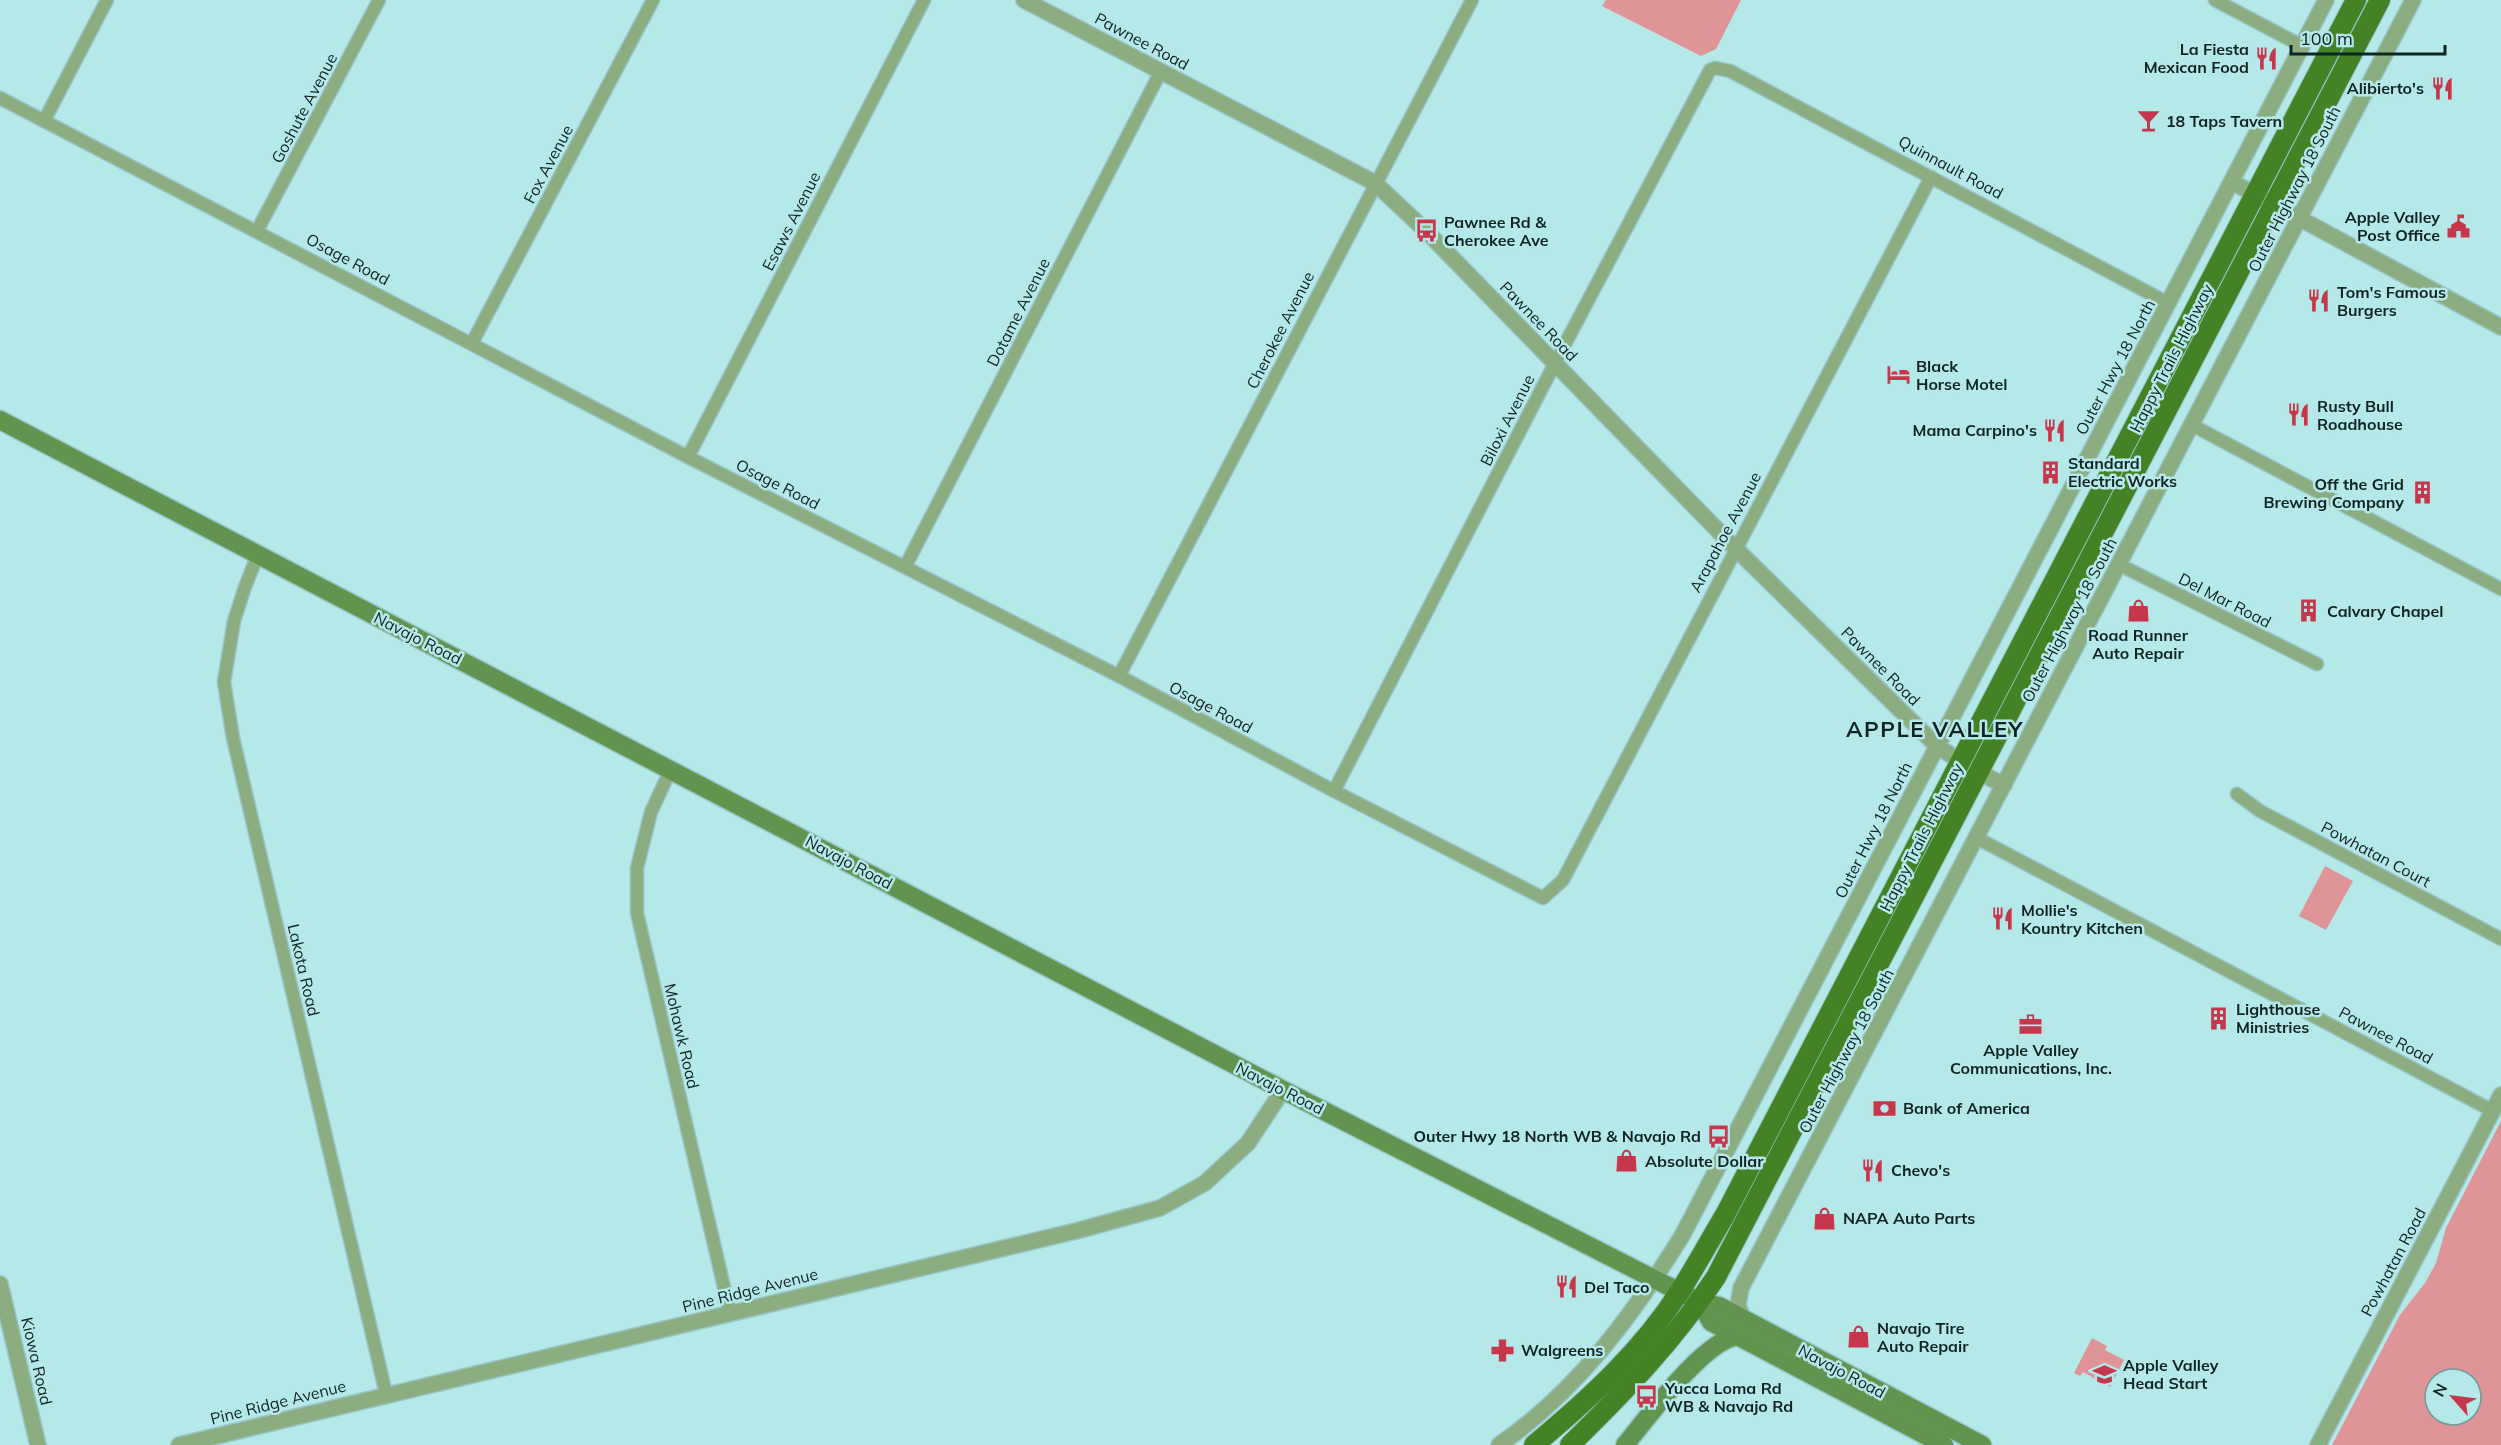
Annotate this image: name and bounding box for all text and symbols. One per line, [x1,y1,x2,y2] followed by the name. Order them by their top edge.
[1092,8,1192,74] street label: Pawnee Road
[2291,18,2446,56] scale bar
[2300,27,2353,50] text: 100 m
[2144,39,2249,77] place label: La Fiesta Mexican Food
[2254,45,2280,71] restaurant icon: La Fiesta Mexican Food
[267,50,341,166] street label: Goshute Avenue
[2429,75,2455,101] restaurant icon: Alibierto's
[2347,78,2424,98] place label: Alibierto's
[2243,103,2345,275] street label: Outer Highway 18 South
[2135,108,2161,134] bar icon: 18 Taps Tavern
[2166,111,2282,131] place label: 18 Taps Tavern
[519,121,577,207] street label: Fox Avenue
[1895,131,2007,203] street label: Quinnault Road
[757,168,825,274] street label: Esaws Avenue
[2345,207,2440,245] place label: Apple Valley Post Office
[1444,212,1549,250] place label: Pawnee Rd & Cherokee Ave
[2445,213,2471,239] public building icon: Apple Valley Post Office
[1413,218,1439,244] bus stop icon: Pawnee Rd & Cherokee Ave
[303,229,393,289] street label: Osage Road
[982,255,1054,369] street label: Dotame Avenue
[1242,268,1318,392] street label: Cherokee Avenue
[1496,277,1582,365] street label: Pawnee Road
[2125,280,2217,436] street label: Happy Trails Highway
[2337,282,2446,320] place label: Tom's Famous Burgers
[2306,288,2332,314] restaurant icon: Tom's Famous Burgers
[2071,296,2159,438] street label: Outer Hwy 18 North
[1916,356,2007,394] place label: Black Horse Motel
[1885,362,1911,388] hotel icon: Black Horse Motel
[1475,371,1539,469] street label: Biloxi Avenue
[2317,396,2403,434] place label: Rusty Bull Roadhouse
[2286,402,2312,428] restaurant icon: Rusty Bull Roadhouse
[2042,417,2068,443] restaurant icon: Mama Carpino's
[1912,420,2037,440] place label: Mama Carpino's
[2068,453,2177,491] place label: Standard Electric Works
[733,454,823,514] street label: Osage Road
[2037,459,2063,485] building icon: Standard Electric Works
[1685,468,1765,596] street label: Arapahoe Avenue
[2264,474,2404,512] place label: Off the Grid Brewing Company
[2409,480,2435,506] building icon: Off the Grid Brewing Company
[2017,534,2121,706] street label: Outer Highway 18 South
[2175,568,2275,632] street label: Del Mar Road
[2125,597,2151,623] shop icon: Road Runner Auto Repair
[2296,598,2322,624] building icon: Calvary Chapel
[2327,601,2443,621] place label: Calvary Chapel
[371,607,465,669] street label: Navajo Road
[1837,622,1925,710] street label: Pawnee Road
[2088,625,2189,663] place label: Road Runner Auto Repair
[1166,677,1256,737] street label: Osage Road
[1846,715,2024,743] district label: APPLE VALLEY
[1830,758,1916,902] street label: Outer Hwy 18 North
[1875,759,1967,915] street label: Happy Trails Highway
[2318,817,2435,891] street label: Powhatan Court
[802,831,896,893] street label: Navajo Road
[2021,900,2143,938] place label: Mollie's Kountry Kitchen
[1990,906,2016,932] restaurant icon: Mollie's Kountry Kitchen
[284,922,324,1018] street label: Lakota Road
[1794,965,1898,1137] street label: Outer Highway 18 South
[660,981,704,1091] street label: Mohawk Road
[2236,999,2320,1037] place label: Lighthouse Ministries
[2336,1002,2436,1068] street label: Pawnee Road
[2205,1005,2231,1031] building icon: Lighthouse Ministries
[2018,1012,2044,1038] office icon: Apple Valley Communications, Inc.
[1950,1040,2112,1078] place label: Apple Valley Communications, Inc.
[1233,1057,1327,1119] street label: Navajo Road
[1872,1095,1898,1121] bank icon: Bank of America
[1903,1098,2030,1118] place label: Bank of America
[1706,1123,1732,1149] bus stop icon: Outer Hwy 18 North WB & Navajo Rd
[1413,1126,1701,1146] place label: Outer Hwy 18 North WB & Navajo Rd
[1614,1148,1640,1174] shop icon: Absolute Dollar
[1645,1151,1764,1171] place label: Absolute Dollar
[1860,1157,1886,1183] restaurant icon: Chevo's
[1891,1160,1950,1180] place label: Chevo's
[2356,1204,2430,1320] street label: Powhatan Road
[1812,1205,1838,1231] shop icon: NAPA Auto Parts
[1843,1208,1975,1228] place label: NAPA Auto Parts
[680,1263,820,1317] street label: Pine Ridge Avenue
[1553,1274,1579,1300] restaurant icon: Del Taco
[1584,1277,1649,1297] place label: Del Taco
[17,1315,57,1407] street label: Kiowa Road
[1877,1318,1969,1356] place label: Navajo Tire Auto Repair
[1846,1324,1872,1350] shop icon: Navajo Tire Auto Repair
[1490,1337,1516,1363] pharmacy icon: Walgreens
[1521,1340,1603,1360] place label: Walgreens
[1795,1340,1889,1402] street label: Navajo Road
[2123,1355,2219,1393] place label: Apple Valley Head Start
[2092,1361,2118,1387] school or university icon: Apple Valley Head Start
[2423,1367,2483,1427] north arrow
[208,1375,348,1429] street label: Pine Ridge Avenue
[1664,1378,1793,1416] place label: Yucca Loma Rd WB & Navajo Rd
[2428,1380,2451,1400] text: N
[1634,1384,1660,1410] bus stop icon: Yucca Loma Rd WB & Navajo Rd

